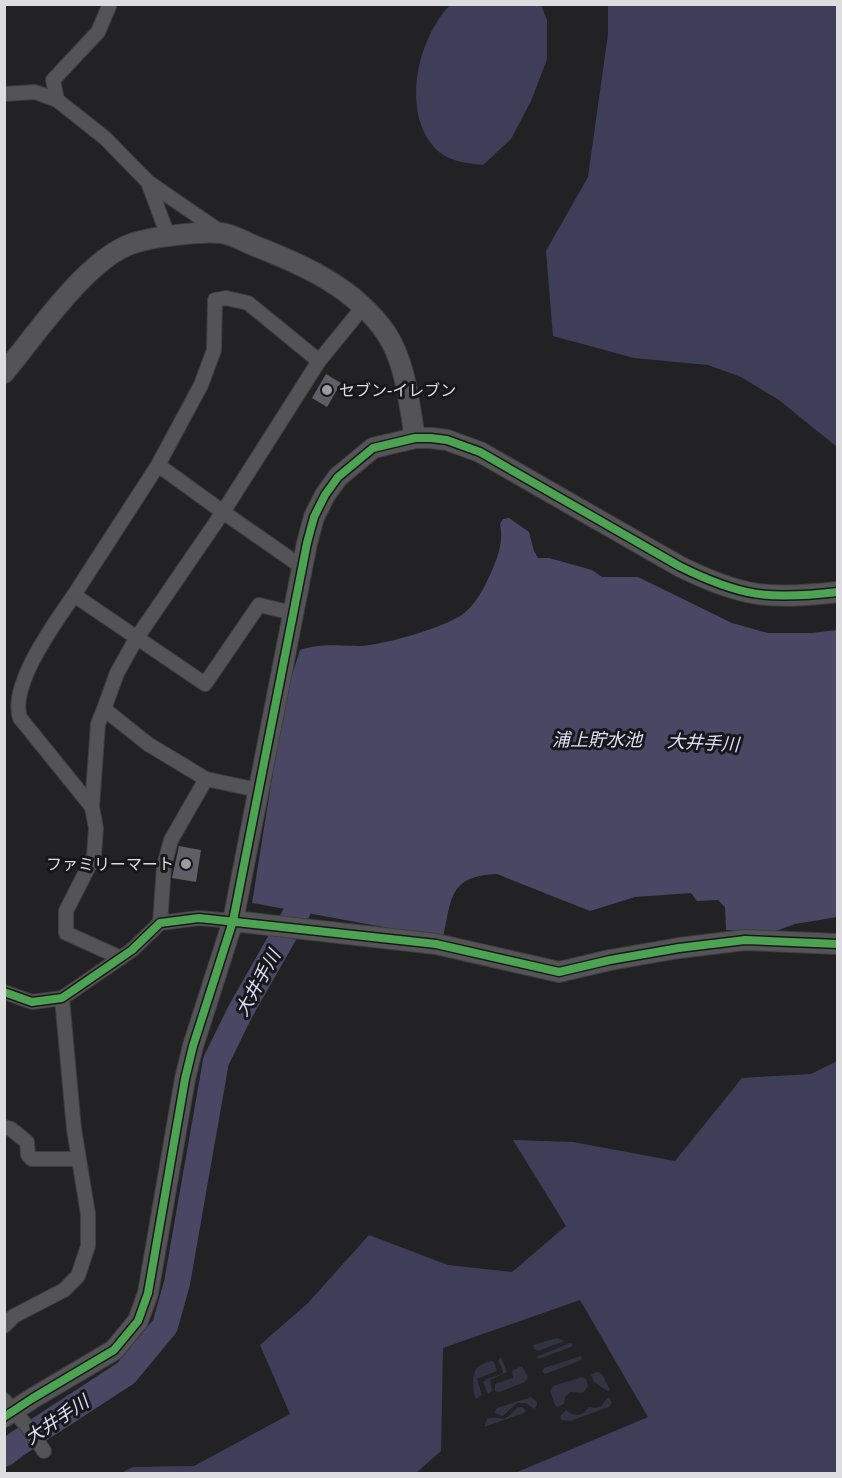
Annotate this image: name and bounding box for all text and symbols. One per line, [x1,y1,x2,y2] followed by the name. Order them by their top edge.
[339,382,456,399] place label: セブン-イレブン
[320,383,334,397] marker: セブン-イレブン
[552,730,644,750] water label: 浦上貯水池
[667,731,741,755] water label: 大井手川
[46,856,174,873] place label: ファミリーマート
[179,857,193,871] marker: ファミリーマート
[232,945,285,1019] water label: 大井手川
[22,1390,94,1448] water label: 大井手川

